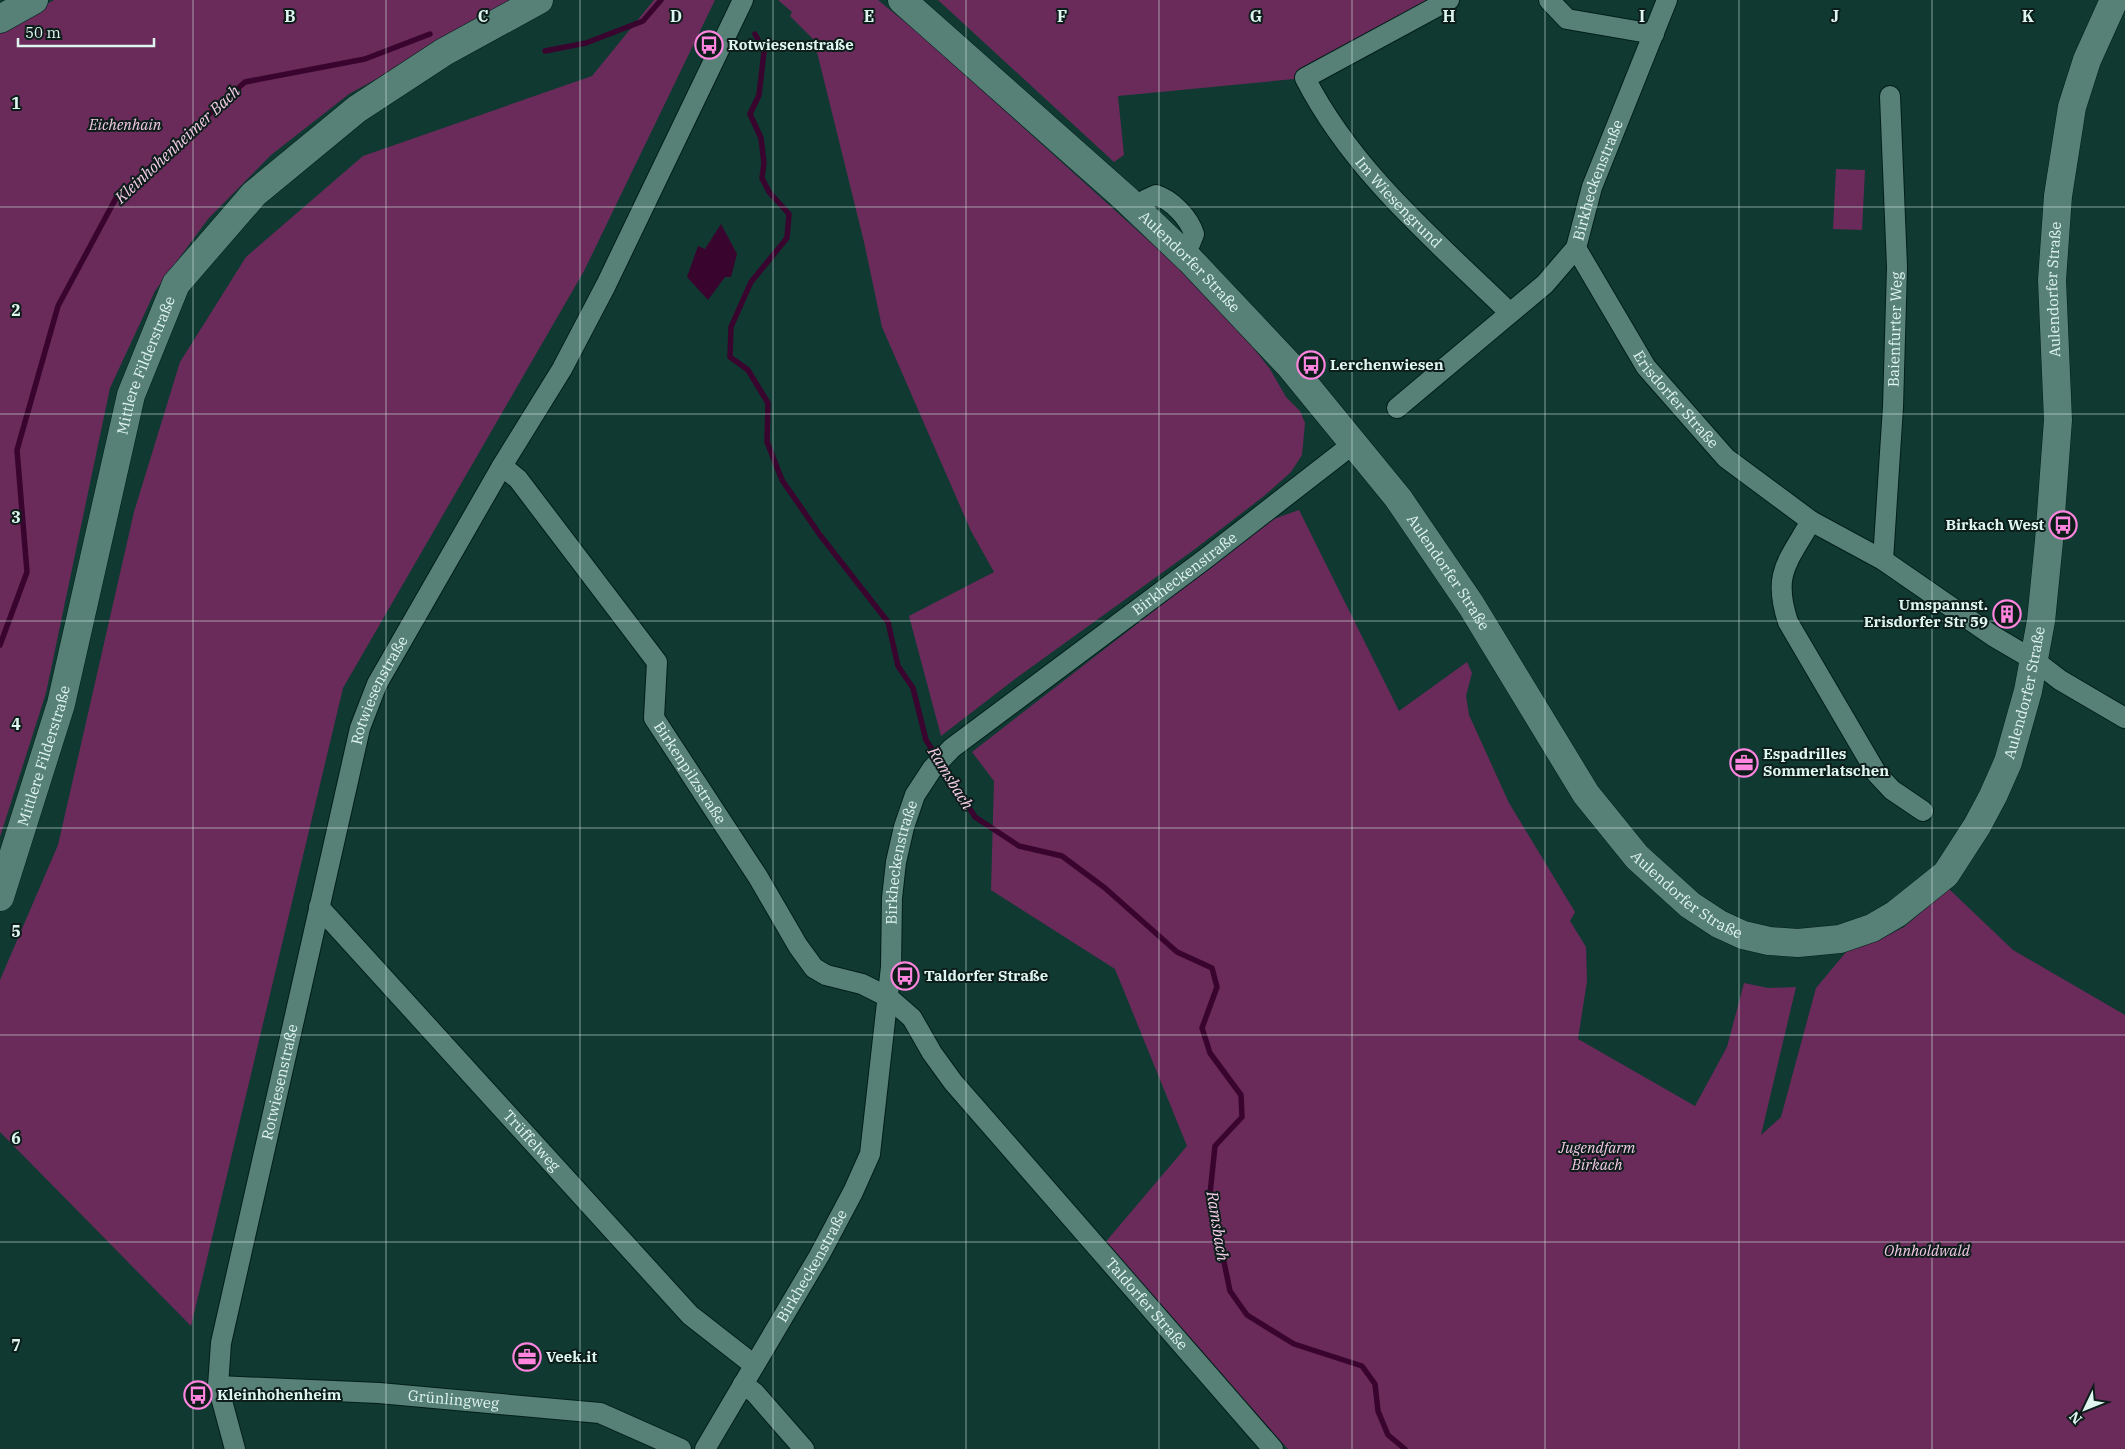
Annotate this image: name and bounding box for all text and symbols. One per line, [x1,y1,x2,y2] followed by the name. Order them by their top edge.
[284,6,296,26] text: B
[478,6,488,26] text: C
[670,6,682,26] text: D
[864,6,874,26] text: E
[1057,6,1067,26] text: F
[1250,6,1262,26] text: G
[1443,6,1456,26] text: H
[1639,6,1645,26] text: I
[1831,6,1839,26] text: J
[2022,6,2035,26] text: K
[18,15,154,47] scale bar
[25,23,61,42] text: 50 m
[694,30,724,60] bus stop icon: Rotwiesenstraße
[728,35,854,54] place label: Rotwiesenstraße
[110,81,244,208] water label: Kleinhohenheimer Bach
[11,93,21,113] text: 1
[88,115,162,134] park label: Eichenhain
[1568,117,1627,242] street label: Birkheckenstraße
[1351,153,1446,252] street label: Im Wiesengrund
[1135,207,1245,316] street label: Aulendorfer Straße
[2042,221,2065,358] street label: Aulendorfer Straße
[1884,271,1906,387] street label: Baienfurter Weg
[112,293,179,436] street label: Mittlere Filderstraße
[11,300,21,320] text: 2
[1629,347,1723,452] street label: Erisdorfer Straße
[1296,350,1326,380] bus stop icon: Lerchenwiesen
[1330,355,1444,374] place label: Lerchenwiesen
[11,507,21,527] text: 3
[1403,510,1494,634] street label: Aulendorfer Straße
[2048,510,2078,540] bus stop icon: Birkach West
[1946,515,2044,534] place label: Birkach West
[1128,528,1241,619] street label: Birkheckenstraße
[1864,595,1988,631] place label: Umspannst. Erisdorfer Str 59
[1992,599,2022,629] building icon: Umspannst. Erisdorfer Str 59
[1999,625,2049,761] street label: Aulendorfer Straße
[347,632,412,746] street label: Rotwiesenstraße
[13,684,74,828] street label: Mittlere Filderstraße
[11,714,21,734] text: 4
[650,718,731,827] street label: Birkenpilzstraße
[923,742,978,813] water label: Ramsbach
[1763,744,1889,780] place label: Espadrilles Sommerlatschen
[1729,748,1759,778] office icon: Espadrilles Sommerlatschen
[882,798,922,925] street label: Birkheckenstraße
[1627,847,1746,942] street label: Aulendorfer Straße
[11,921,21,941] text: 5
[890,961,920,991] bus stop icon: Taldorfer Straße
[924,966,1048,985] place label: Taldorfer Straße
[257,1022,302,1142] street label: Rotwiesenstraße
[499,1106,565,1175] street label: Trüffelweg
[11,1128,21,1148] text: 6
[1557,1138,1636,1174] park label: Jugendfarm Birkach
[1202,1189,1233,1263] water label: Ramsbach
[772,1206,851,1326] street label: Birkheckenstraße
[1884,1241,1971,1260] park label: Ohnholdwald
[1102,1254,1192,1354] street label: Taldorfer Straße
[11,1335,21,1355] text: 7
[512,1342,542,1372] office icon: Veek.it
[546,1347,597,1366] place label: Veek.it
[183,1380,213,1410] bus stop icon: Kleinhohenheim
[2060,1384,2110,1434] north arrow
[217,1385,342,1404] place label: Kleinhohenheim
[407,1386,500,1413] street label: Grünlingweg
[2065,1408,2086,1428] text: N

